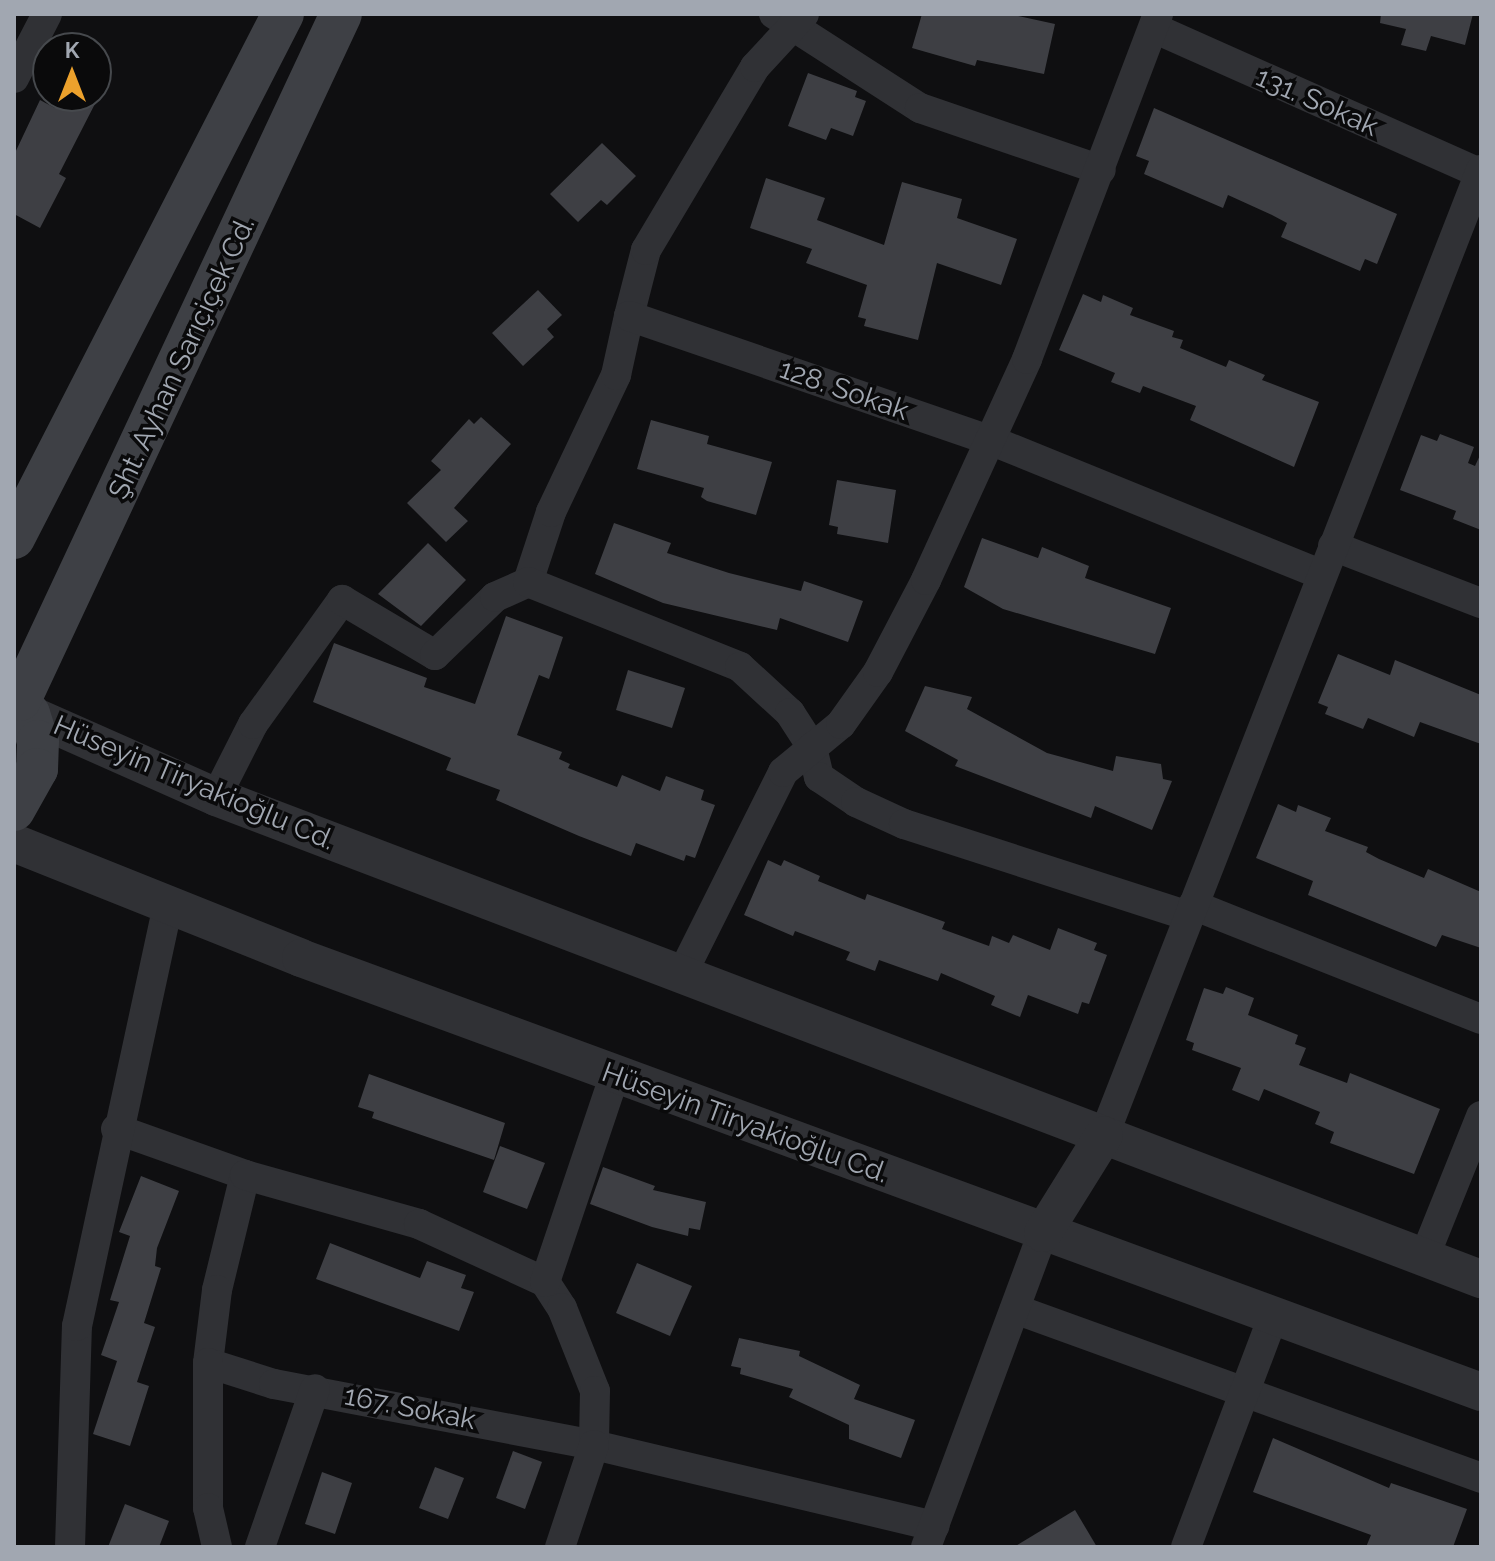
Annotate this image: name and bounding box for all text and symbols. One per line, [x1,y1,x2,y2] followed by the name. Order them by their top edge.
[32,32,112,112] north arrow
[65,37,79,63] text: K
[1251,60,1383,144] street label: 131. Sokak
[102,211,262,505] street label: Şht. Ayhan Sarıçiçek Cd.
[775,352,913,428] street label: 128. Sokak
[48,708,340,858] street label: Hüseyin Tiryakioğlu Cd.
[597,1055,893,1191] street label: Hüseyin Tiryakioğlu Cd.
[342,1379,478,1437] street label: 167. Sokak

